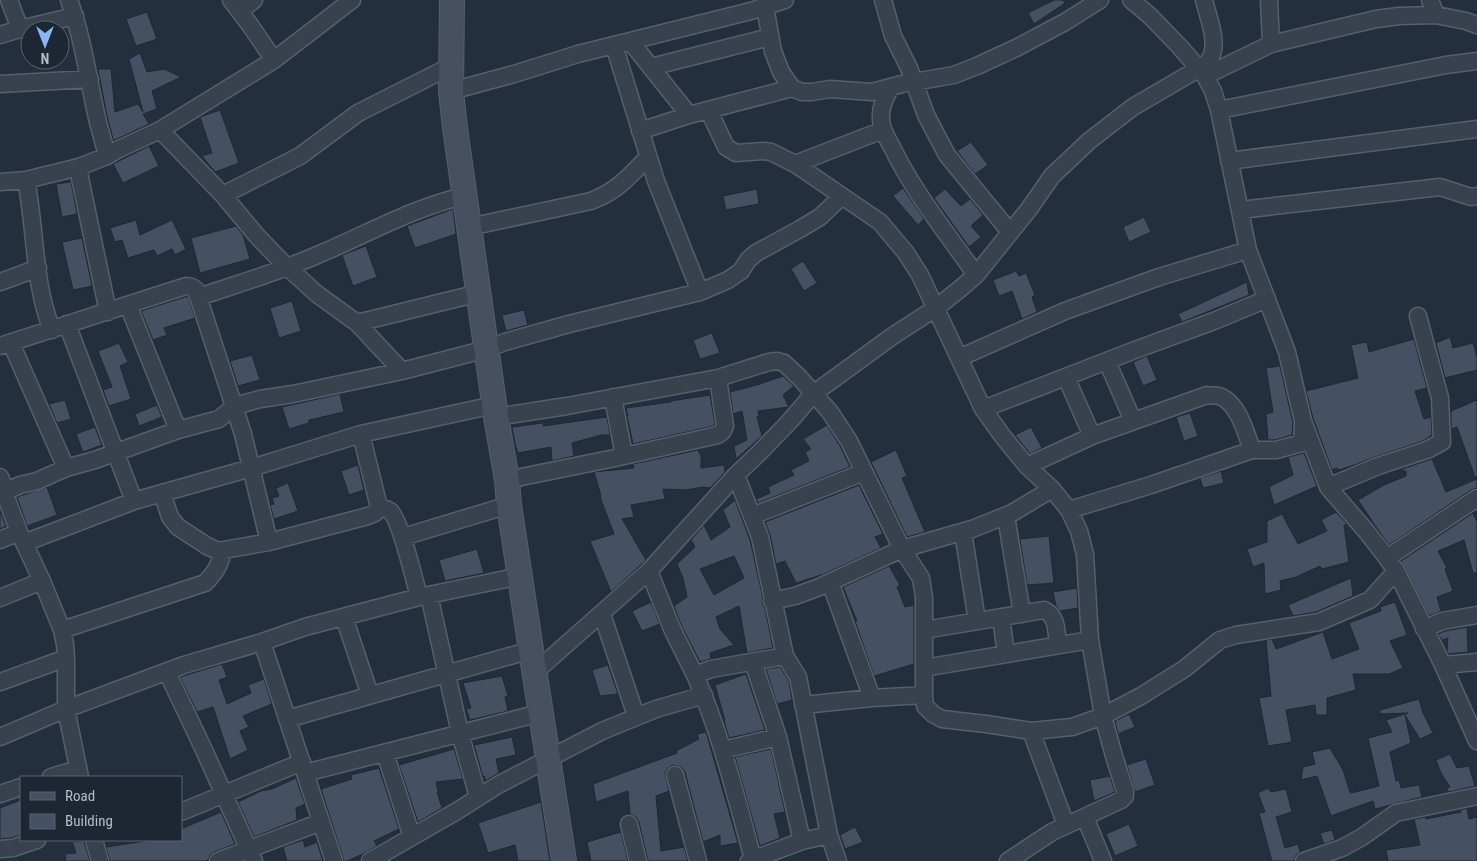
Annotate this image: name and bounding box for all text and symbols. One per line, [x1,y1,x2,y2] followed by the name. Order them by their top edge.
[20,20,70,70] north arrow
[41,50,49,66] text: N
[20,776,182,841] legend
[65,787,95,805] text: Road
[65,812,113,830] text: Building

